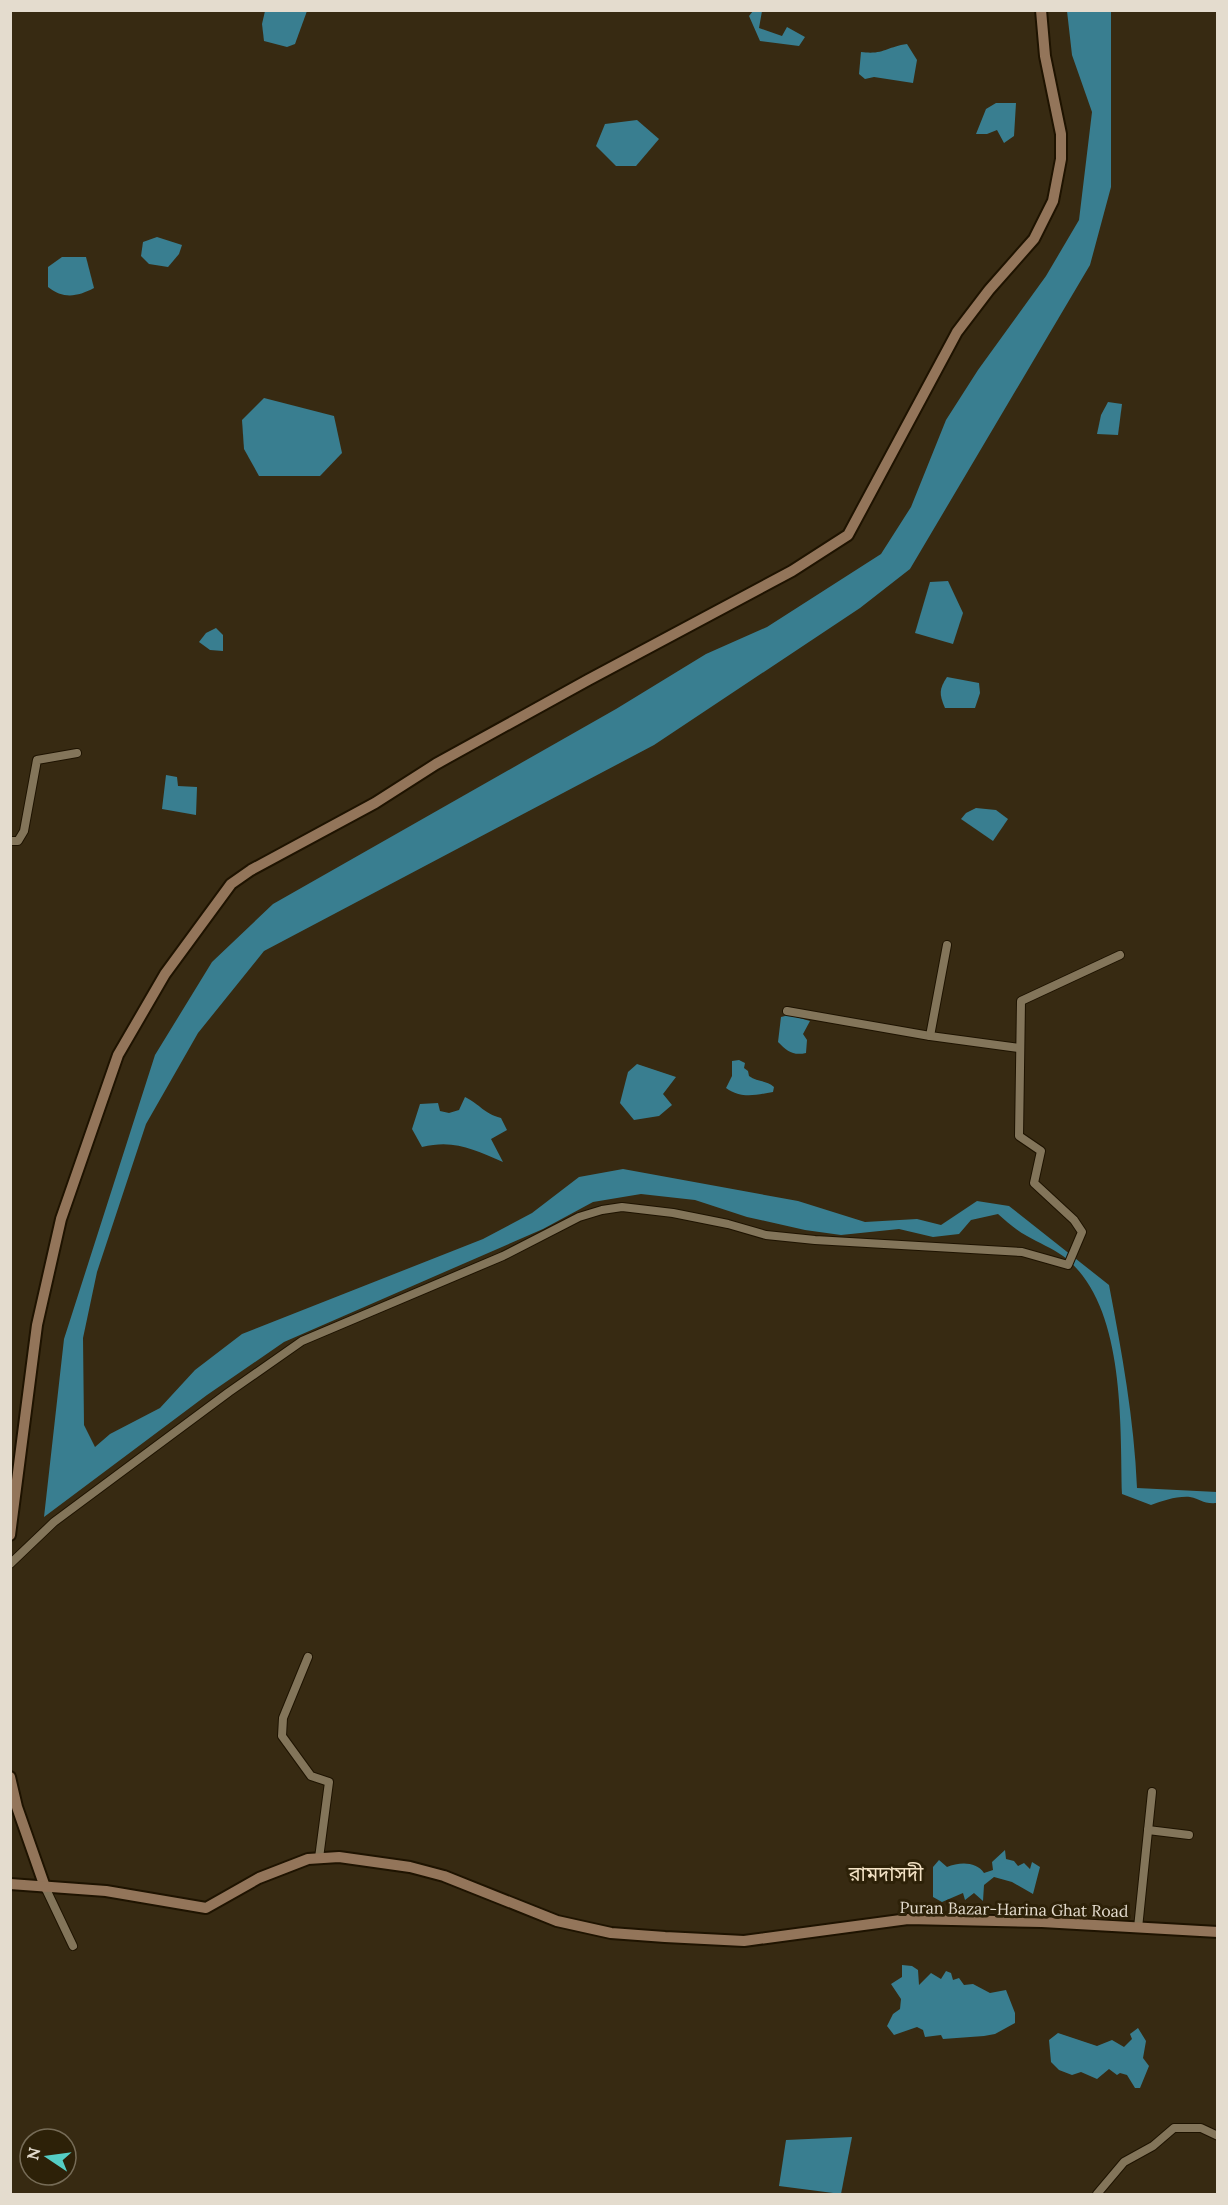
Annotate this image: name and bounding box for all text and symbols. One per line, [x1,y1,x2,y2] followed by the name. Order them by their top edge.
[848,1861,924,1886] district label: রামদাসদী
[899,1897,1129,1921] street label: Puran Bazar-Harina Ghat Road
[18,2127,78,2187] north arrow
[22,2145,45,2162] text: N

